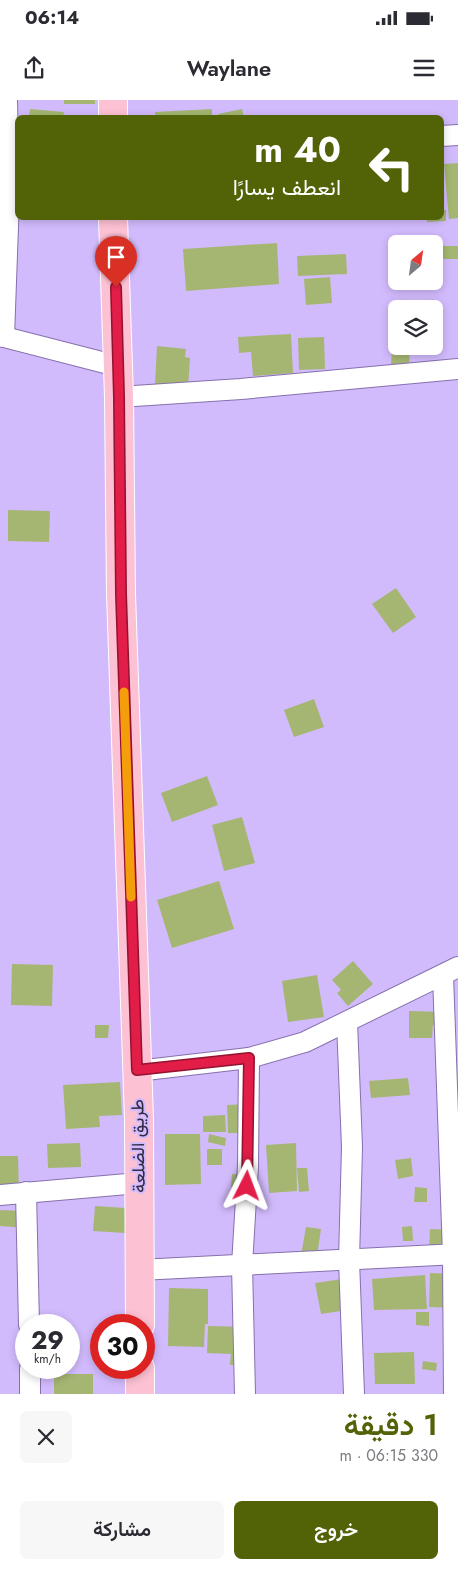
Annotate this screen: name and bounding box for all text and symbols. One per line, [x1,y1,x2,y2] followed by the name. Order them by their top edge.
[25,4,79,31] text: 06:14
[187,52,271,84] text: Waylane
[20,54,48,82] icon: share
[410,54,438,82] icon: menu
[254,125,341,175] text: 40 m
[359,135,424,200] icon: left
[233,171,341,203] text: انعطف يسارًا
[388,235,442,290] north arrow
[388,235,443,355] map controls
[95,236,137,287] pin
[102,243,130,271] icon: arrive
[388,300,443,355] button: layers
[124,1099,152,1193] street label: طريق الضلعة
[220,1159,272,1211] position arrow
[90,1314,155,1379] speed limit sign: 30
[31,1322,64,1358] text: 29
[34,1350,61,1368] text: km/h
[344,1403,438,1446] text: 1 دقيقة
[20,1411,72,1463] button: close
[339,1444,438,1467] text: 330 m · 06:15
[20,1501,224,1559] button: مشاركة
[234,1501,438,1559] button: خروج

